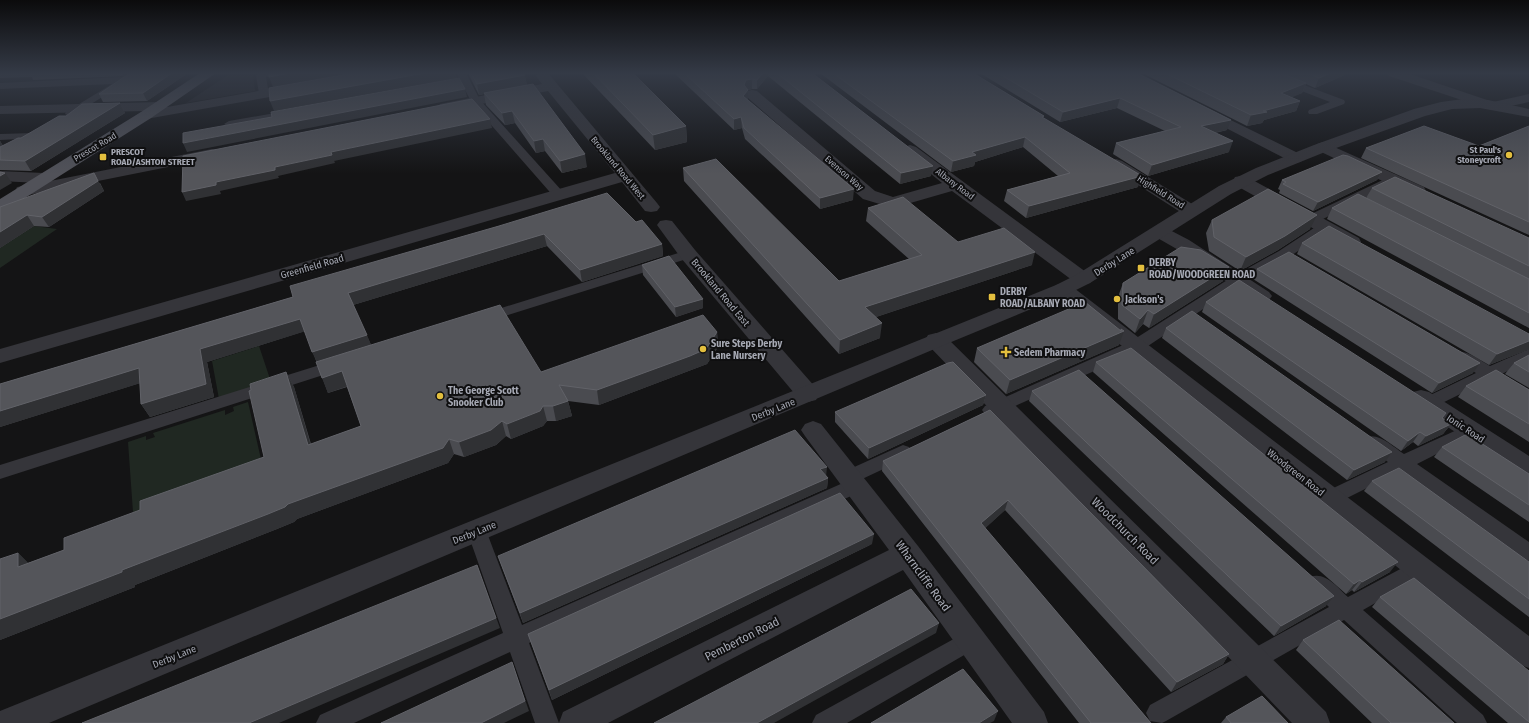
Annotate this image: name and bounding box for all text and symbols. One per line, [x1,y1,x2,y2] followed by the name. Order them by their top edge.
[72,130,118,164] street label: Prescot Road
[589,135,647,201] street label: Brookland Road West
[1457,145,1502,165] place label: St Paul's Stoneycroft
[111,147,195,167] place label: PRESCOT ROAD/ASHTON STREET
[1504,150,1514,160] marker: St Paul's Stoneycroft
[98,152,108,162] marker: PRESCOT ROAD/ASHTON STREET
[823,154,865,192] street label: Evenson Way
[934,166,976,202] street label: Albany Road
[1136,174,1187,211] street label: Highfield Road
[1092,245,1137,279] street label: Derby Lane
[279,252,345,282] street label: Greenfield Road
[689,256,752,329] street label: Brookland Road East
[1149,257,1255,281] place label: DERBY ROAD/WOODGREEN ROAD
[1136,263,1146,273] marker: DERBY ROAD/WOODGREEN ROAD
[1000,286,1085,310] place label: DERBY ROAD/ALBANY ROAD
[987,292,997,302] marker: DERBY ROAD/ALBANY ROAD
[1112,294,1122,304] marker: Jackson's
[1124,294,1164,306] place label: Jackson's
[711,338,782,362] place label: Sure Steps Derby Lane Nursery
[698,344,708,354] marker: Sure Steps Derby Lane Nursery
[1001,347,1011,357] marker: Sedem Pharmacy
[1014,347,1086,359] place label: Sedem Pharmacy
[448,385,519,409] place label: The George Scott Snooker Club
[435,391,445,401] marker: The George Scott Snooker Club
[750,396,797,424] street label: Derby Lane
[1444,412,1487,446] street label: Ionic Road
[1264,447,1326,499] street label: Woodgreen Road
[1089,495,1161,567] street label: Woodchurch Road
[451,519,498,547] street label: Derby Lane
[893,538,953,614] street label: Wharncliffe Road
[702,614,782,664] street label: Pemberton Road
[151,643,198,671] street label: Derby Lane

